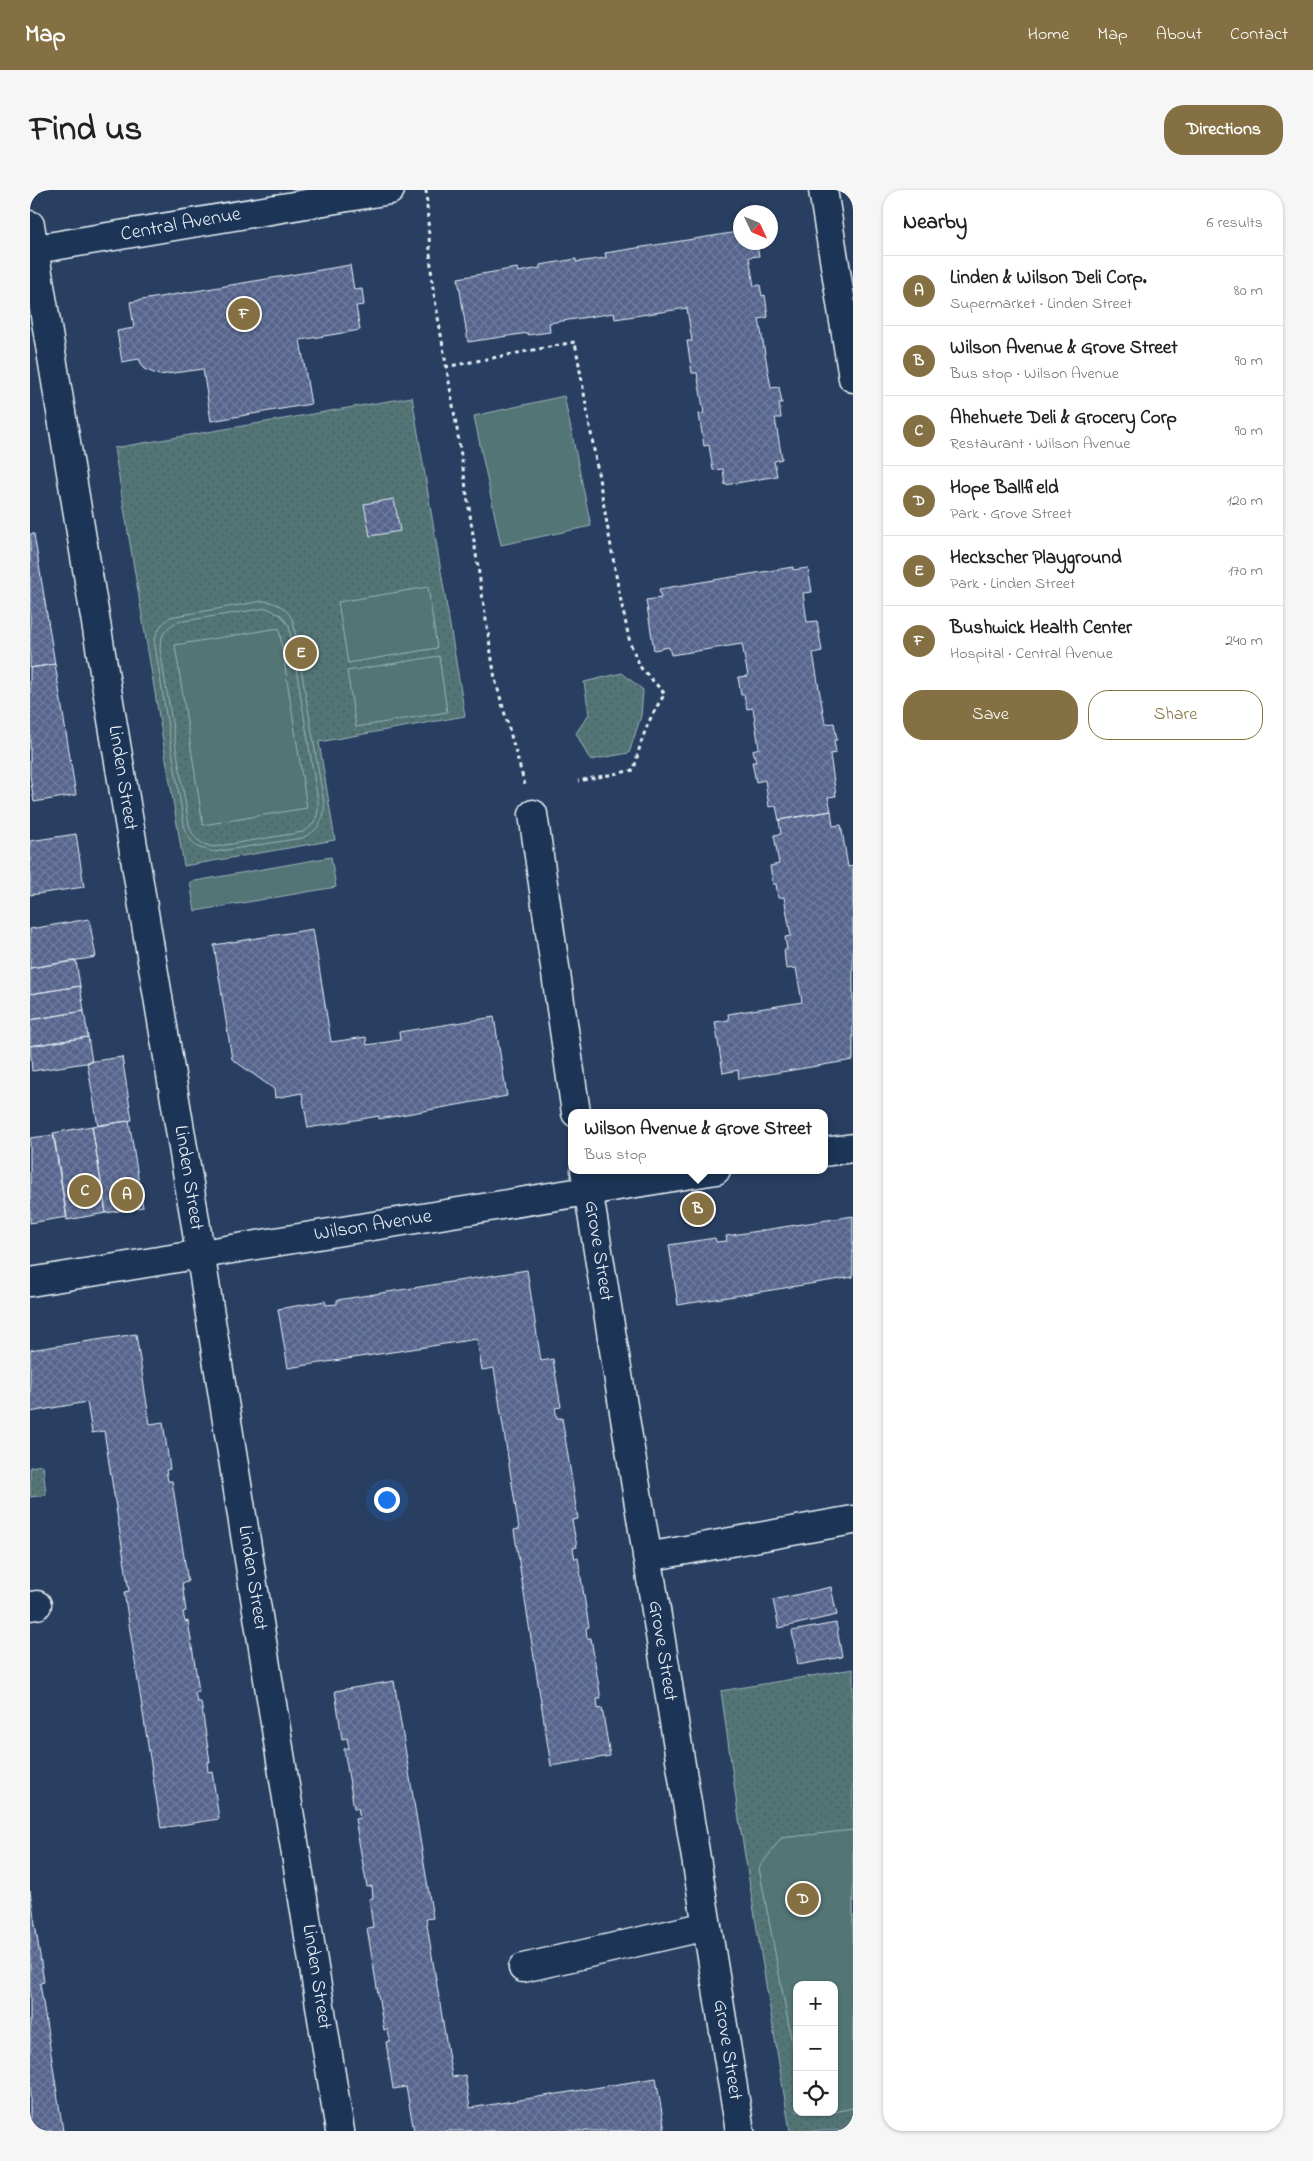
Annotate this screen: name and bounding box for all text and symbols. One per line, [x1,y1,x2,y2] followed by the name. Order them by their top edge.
[25,18,66,53] text: Map
[1028,22,1069,48] text: Home
[1097,22,1128,48] text: Map
[1156,22,1202,48] text: About
[1230,22,1288,48] text: Contact
[30,105,142,156] text: Find us
[1164,105,1283,155] button: Directions
[119,200,243,250] street label: Central Avenue
[733,205,778,250] north arrow
[903,208,967,238] text: Nearby
[1206,211,1263,235] text: 6 results
[950,265,1147,292] text: Linden & Wilson Deli Corp.
[914,279,924,303] text: A
[1234,279,1263,303] text: 80 m
[950,292,1132,316] text: Supermarket · Linden Street
[228,295,260,333] pin: F
[950,335,1178,362] text: Wilson Avenue & Grove Street
[914,349,924,373] text: B
[1235,349,1263,373] text: 90 m
[950,362,1119,386] text: Bus stop · Wilson Avenue
[950,405,1177,432] text: Ahehuete Deli & Grocery Corp
[915,419,923,443] text: C
[1235,419,1263,443] text: 90 m
[950,432,1131,456] text: Restaurant · Wilson Avenue
[950,475,1059,502] text: Hope Ballfield
[913,489,925,513] text: D
[1227,489,1263,513] text: 120 m
[950,502,1072,526] text: Park · Grove Street
[950,545,1122,572] text: Heckscher Playground
[914,559,924,583] text: E
[1228,559,1263,583] text: 170 m
[950,572,1075,596] text: Park · Linden Street
[950,615,1132,642] text: Bushwick Health Center
[914,629,924,653] text: F
[1225,629,1263,653] text: 240 m
[285,634,317,672] pin: E
[950,642,1113,666] text: Hospital · Central Avenue
[903,690,1078,740] button: Save
[1088,690,1263,740] button: Share
[99,723,145,833] street label: Linden Street
[568,1109,828,1174] popup
[584,1116,812,1143] text: Wilson Avenue & Grove Street
[165,1123,211,1233] street label: Linden Street
[584,1143,647,1167] text: Bus stop
[69,1172,101,1210] pin: C
[111,1176,143,1214] pin: A
[682,1190,714,1228] pin: B
[576,1198,620,1304] street label: Grove Street
[312,1202,434,1250] street label: Wilson Avenue
[374,1487,400,1513] your location
[229,1523,275,1633] street label: Linden Street
[640,1598,684,1704] street label: Grove Street
[787,1880,819,1918] pin: D
[293,1922,339,2032] street label: Linden Street
[793,1981,838,2116] map controls
[793,1981,838,2026] button: +
[705,1997,749,2103] street label: Grove Street
[793,2026,838,2071] button: −
[793,2071,838,2116] button: locate

